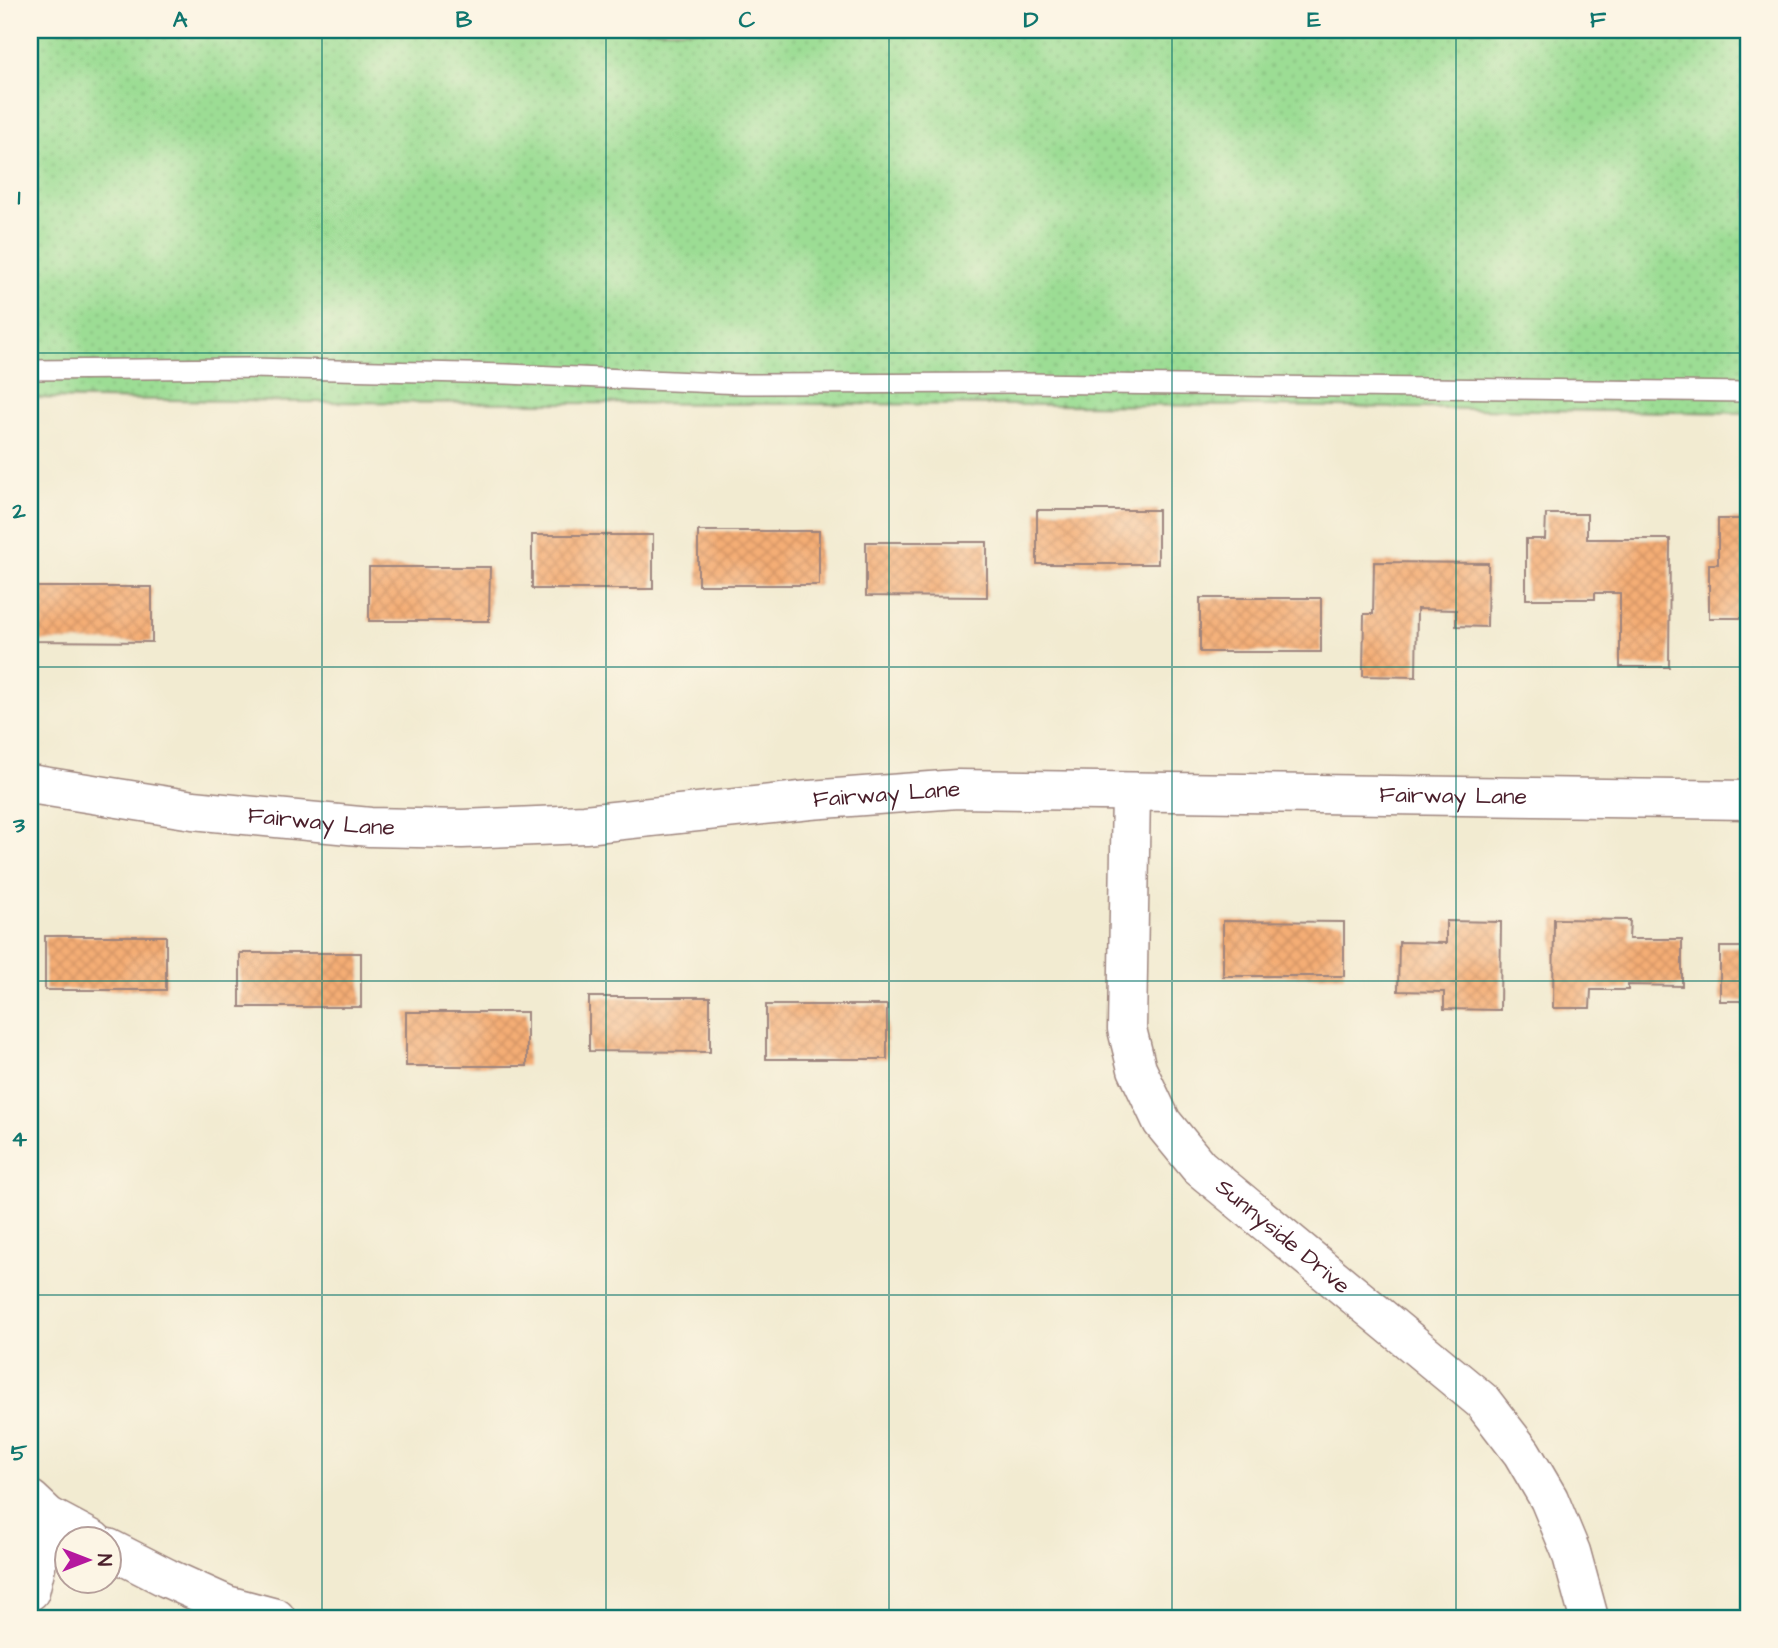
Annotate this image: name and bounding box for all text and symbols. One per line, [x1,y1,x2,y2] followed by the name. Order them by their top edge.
[173,4,188,36] text: A
[456,4,473,36] text: B
[739,4,756,36] text: C
[1024,4,1039,36] text: D
[1307,4,1321,36] text: E
[1590,4,1607,36] text: F
[18,181,21,213] text: 1
[11,495,26,527] text: 2
[812,773,961,816] street label: Fairway Lane
[1379,779,1527,813] street label: Fairway Lane
[246,799,395,844] street label: Fairway Lane
[12,809,25,841] text: 3
[11,1123,27,1155] text: 4
[1209,1171,1357,1302] street label: Sunnyside Drive
[11,1437,28,1469] text: 5
[52,1526,122,1596] north arrow
[90,1554,117,1566] text: N

